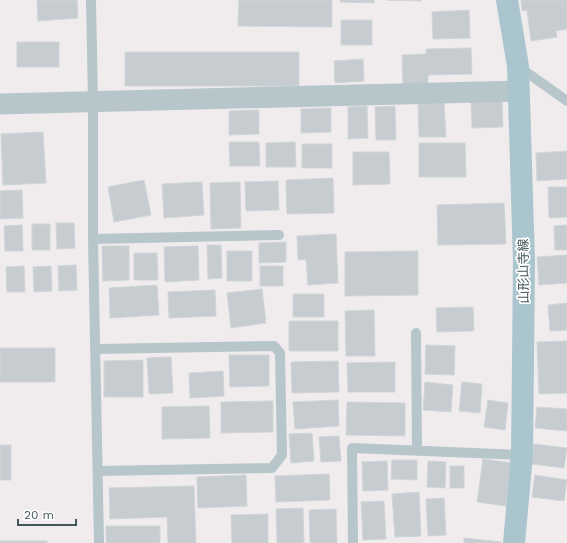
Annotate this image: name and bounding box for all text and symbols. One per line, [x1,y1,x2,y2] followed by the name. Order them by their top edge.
[515,238,532,304] street label: 山形山寺線
[18,501,76,527] scale bar
[24,508,54,522] text: 20 m

